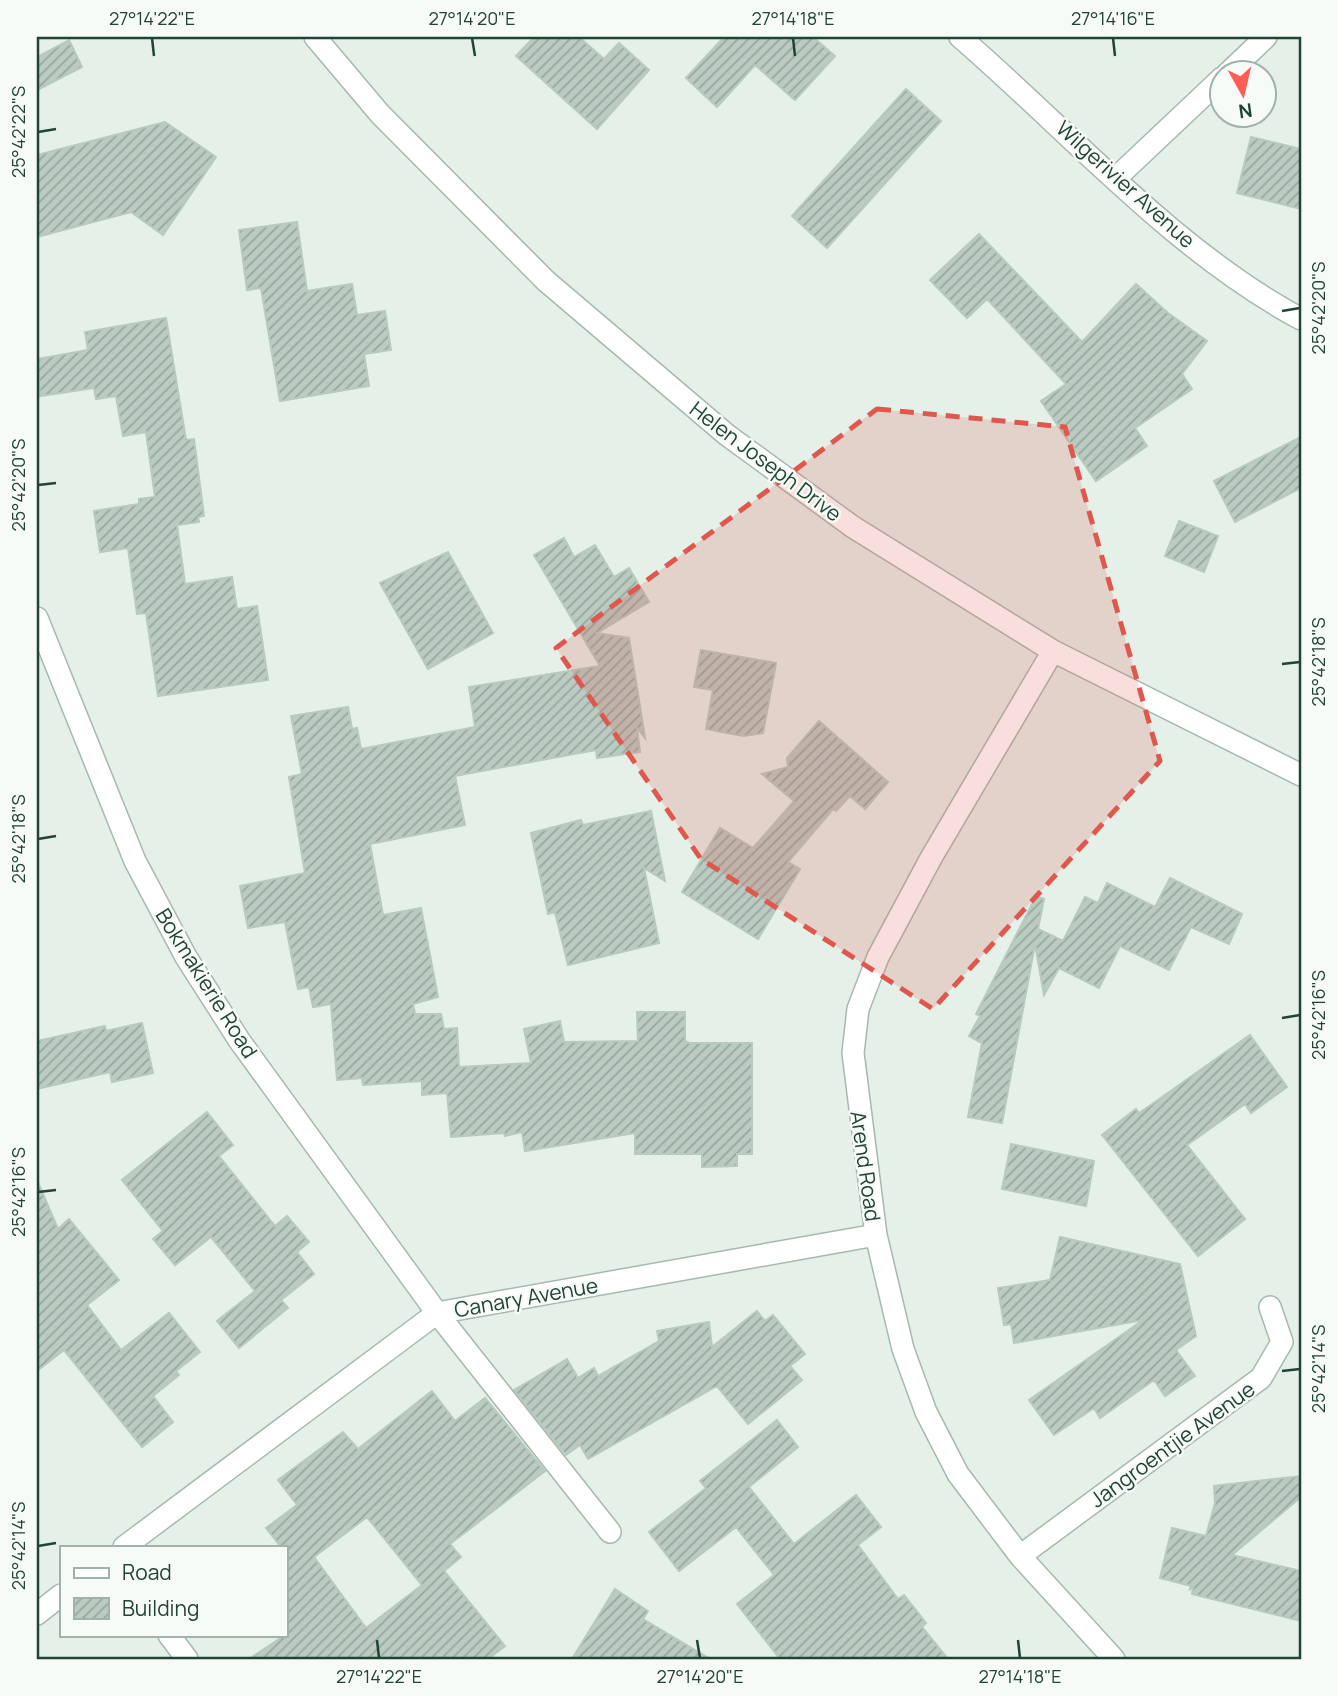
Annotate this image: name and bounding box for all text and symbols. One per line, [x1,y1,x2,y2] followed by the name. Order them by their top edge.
[109,6,195,30] text: 27°14'22"E
[429,6,515,30] text: 27°14'20"E
[751,6,835,30] text: 27°14'18"E
[1071,6,1155,30] text: 27°14'16"E
[1208,60,1278,130] north arrow
[6,86,30,178] text: 25°42'22"S
[1237,97,1254,125] text: N
[1051,114,1201,254] street label: Wilgerivier Avenue
[1306,262,1330,354] text: 25°42'20"S
[684,395,848,527] street label: Helen Joseph Drive
[6,439,30,531] text: 25°42'20"S
[1306,617,1330,707] text: 25°42'18"S
[6,794,30,884] text: 25°42'18"S
[150,903,264,1063] street label: Bokmakierie Road
[1306,970,1330,1060] text: 25°42'16"S
[844,1109,888,1223] street label: Arend Road
[6,1147,30,1237] text: 25°42'16"S
[452,1271,600,1323] street label: Canary Avenue
[1306,1325,1330,1413] text: 25°42'14"S
[1084,1375,1260,1513] street label: Jangroentjie Avenue
[6,1502,30,1590] text: 25°42'14"S
[60,1546,287,1636] legend
[122,1558,172,1586] text: Road
[122,1594,199,1622] text: Building
[336,1664,422,1688] text: 27°14'22"E
[657,1664,743,1688] text: 27°14'20"E
[978,1664,1062,1688] text: 27°14'18"E

